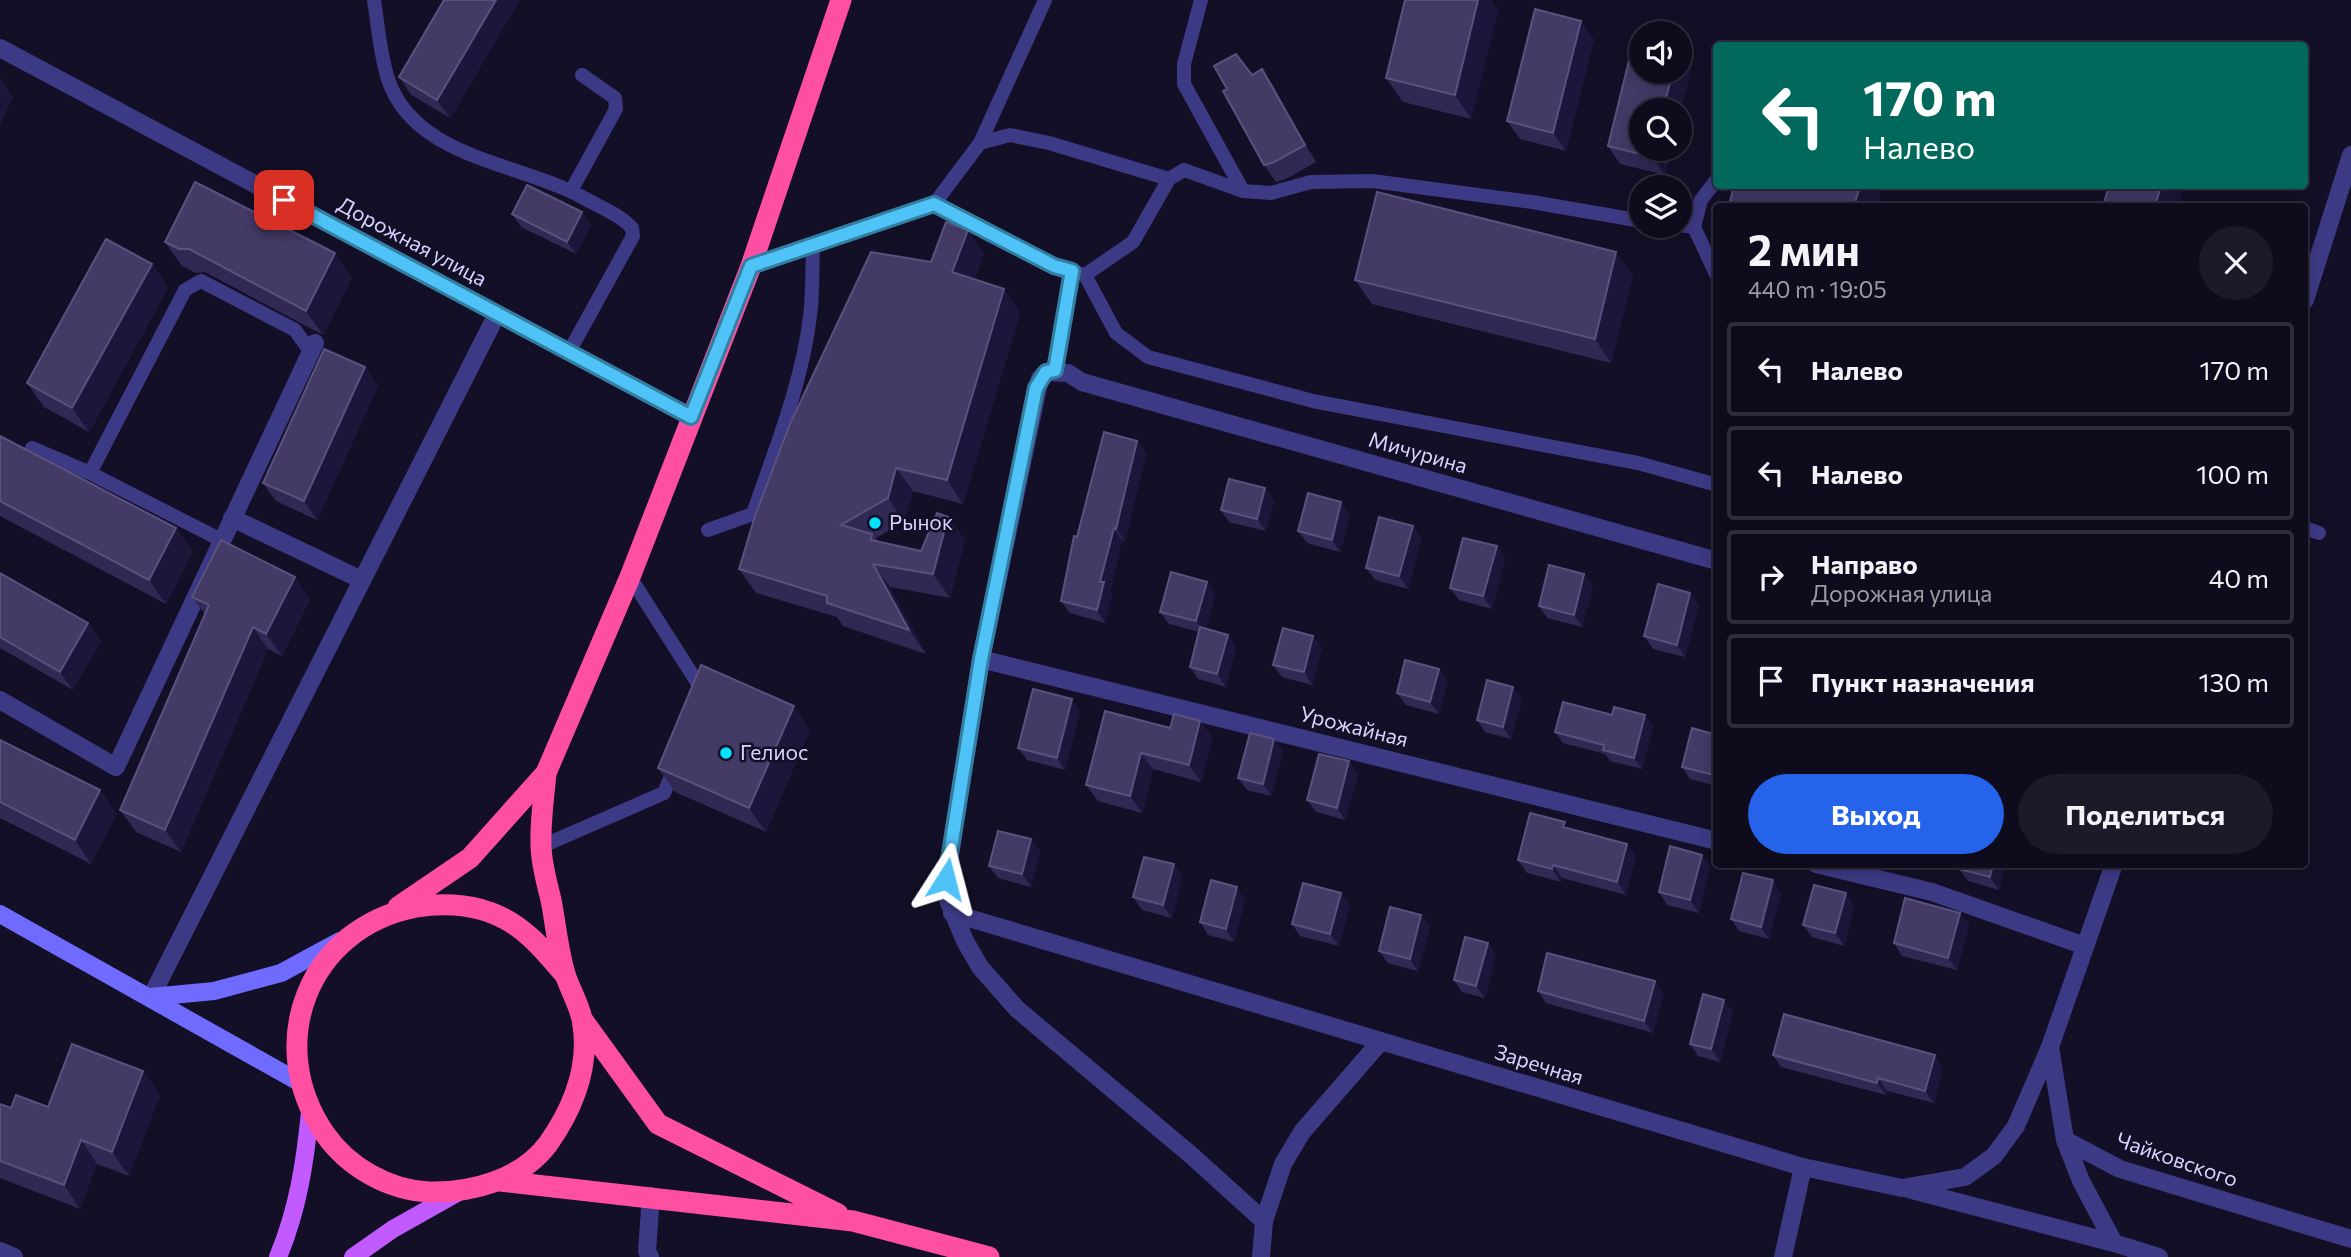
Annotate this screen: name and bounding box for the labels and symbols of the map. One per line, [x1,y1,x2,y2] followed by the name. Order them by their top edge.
[254,170,314,230] pin
[334,191,492,291] street label: Дорожная улица
[1366,426,1471,478] street label: Мичурина
[889,509,953,534] place label: Рынок
[867,515,883,531] marker: Рынок
[1298,700,1411,751] street label: Урожайная
[740,739,808,764] place label: Гелиос
[718,745,734,761] marker: Гелиос
[909,842,983,916] position arrow
[1492,1038,1587,1089] street label: Заречная
[2113,1126,2242,1191] street label: Чайковского

